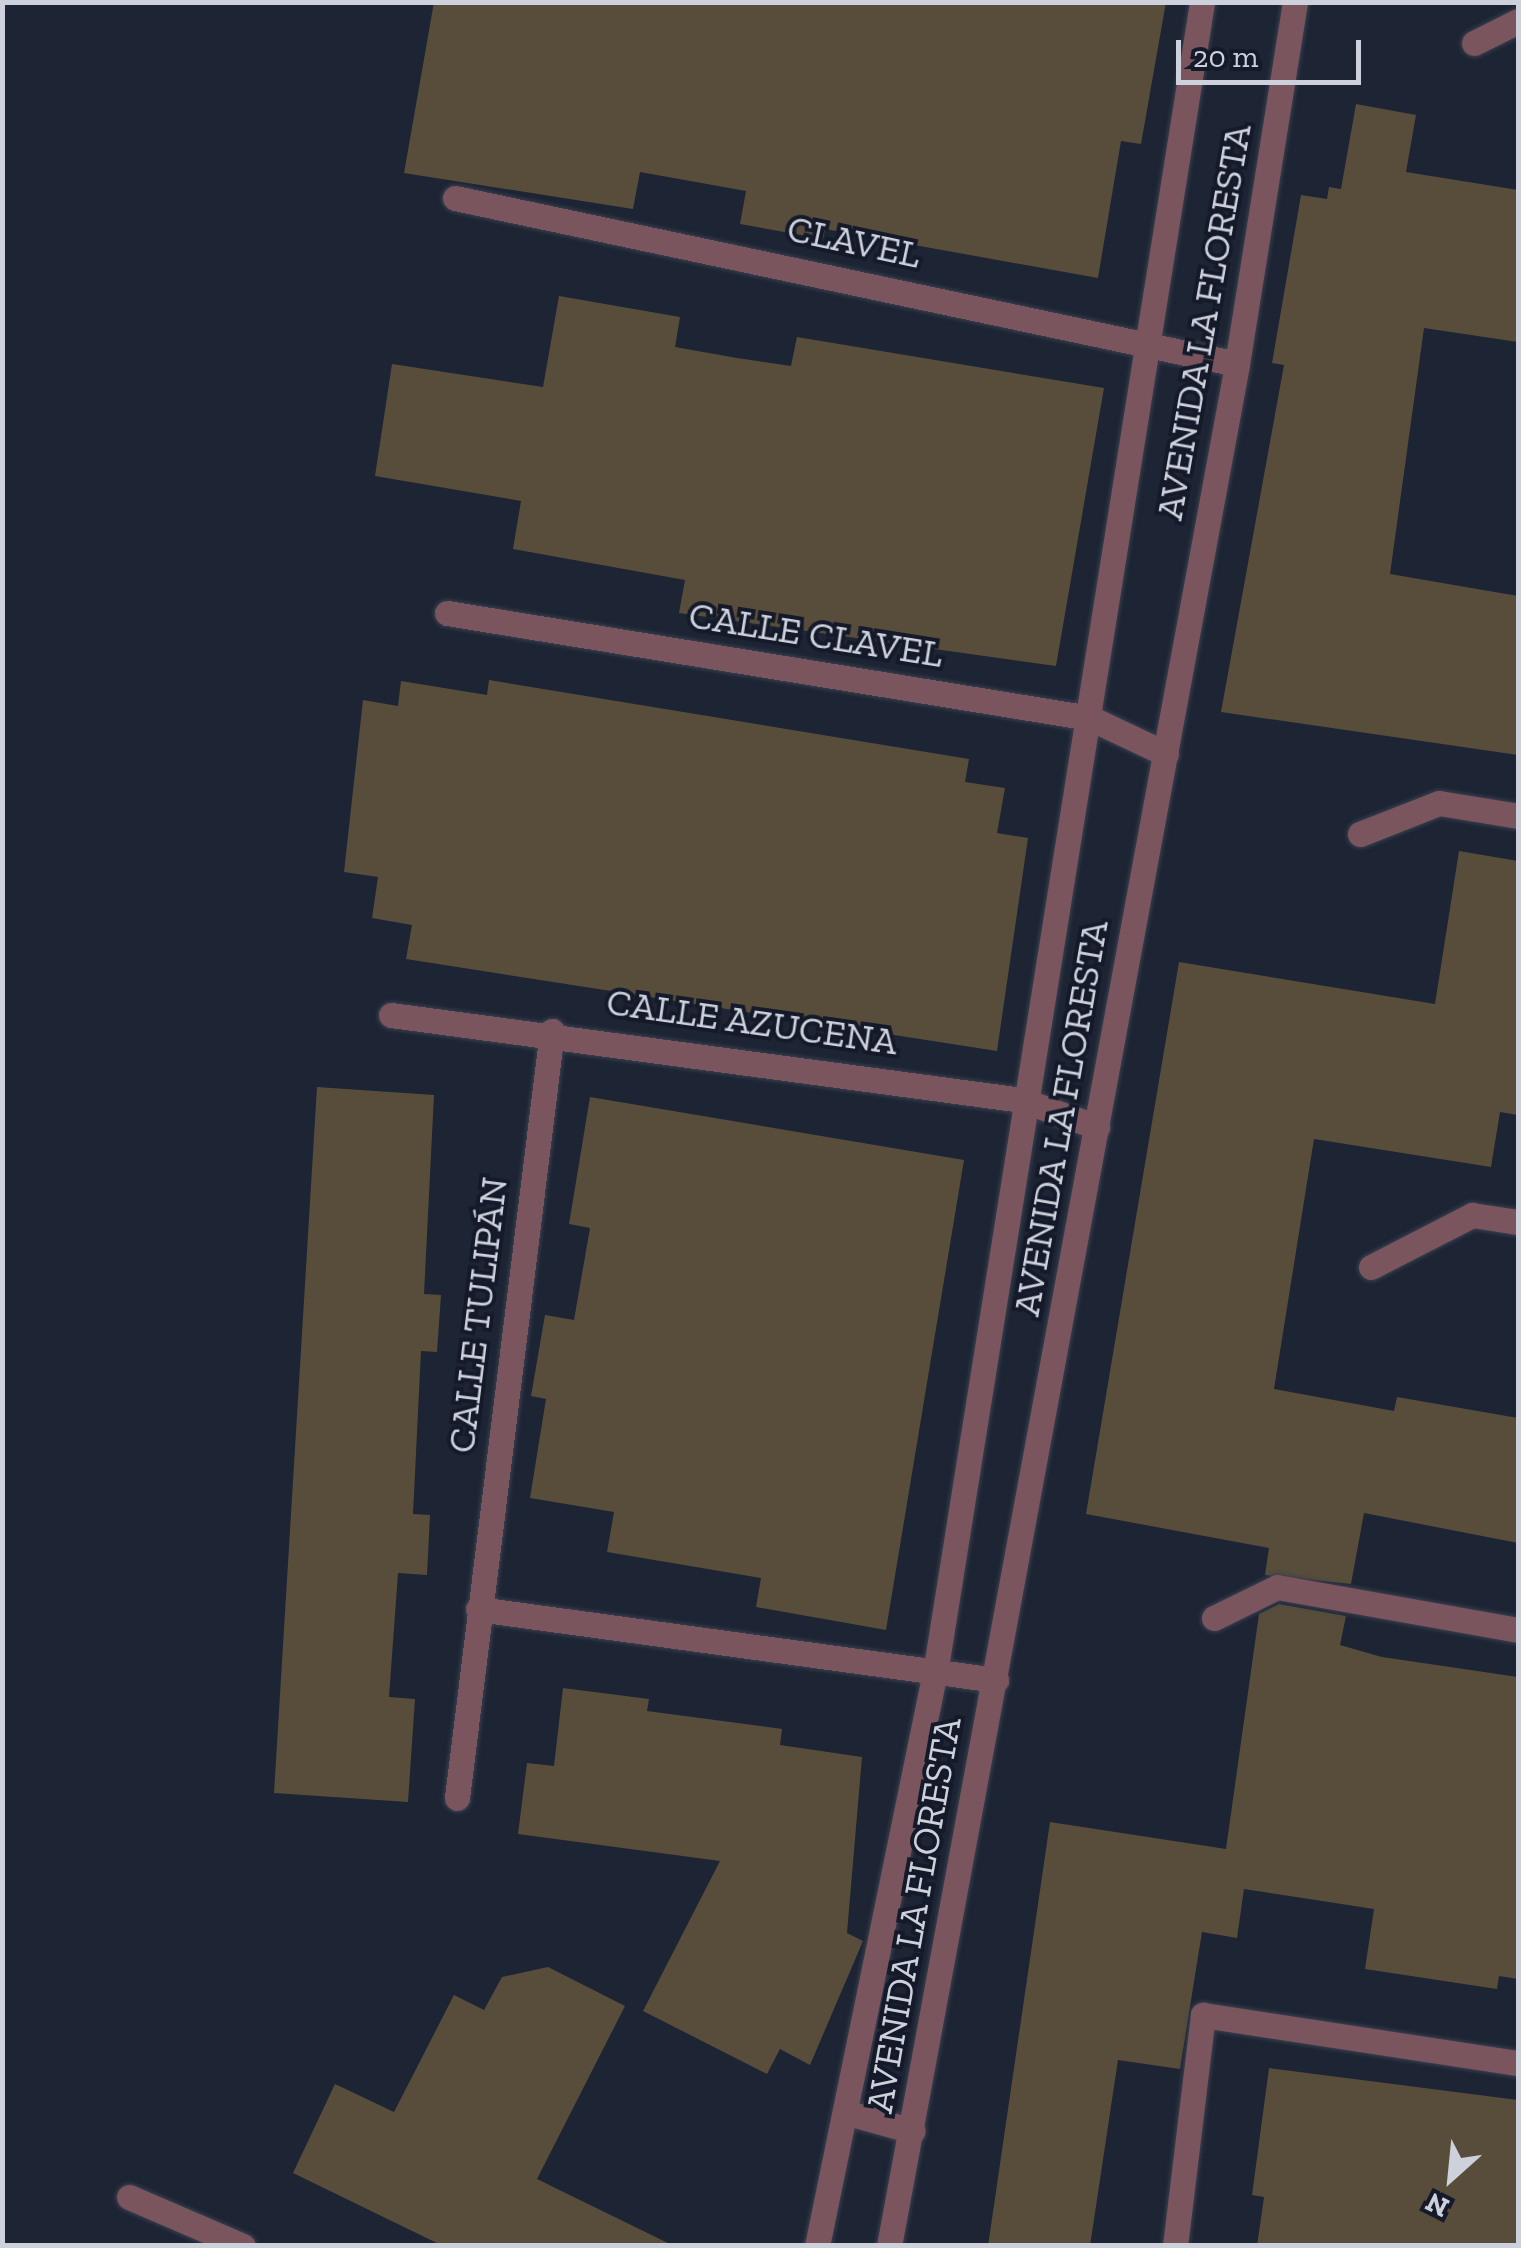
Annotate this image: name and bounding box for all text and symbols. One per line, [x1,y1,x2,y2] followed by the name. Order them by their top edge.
[1181,20,1366,82] scale bar
[1193,39,1258,75] text: 20 m
[1147,119,1261,525] street label: AVENIDA LA FLORESTA
[783,206,925,278] street label: CLAVEL
[686,592,946,678] street label: CALLE CLAVEL
[1004,915,1118,1321] street label: AVENIDA LA FLORESTA
[603,979,901,1065] street label: CALLE AZUCENA
[438,1174,518,1456] street label: CALLE TULIPÁN
[857,1712,971,2118] street label: AVENIDA LA FLORESTA
[1401,2128,1501,2228] north arrow
[1420,2186,1454,2225] text: N

